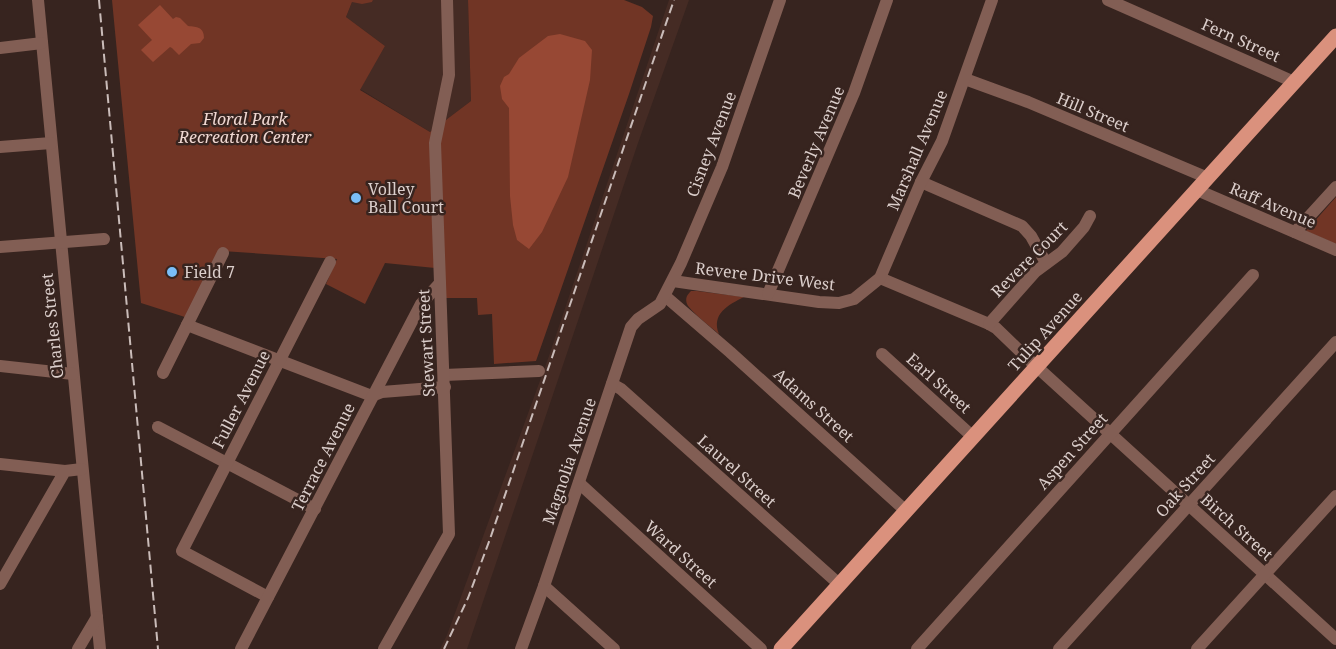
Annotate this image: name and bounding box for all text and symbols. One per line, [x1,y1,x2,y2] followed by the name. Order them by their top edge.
[1198,13,1284,67] street label: Fern Street
[782,83,850,201] street label: Beverly Avenue
[882,86,952,214] street label: Marshall Avenue
[1053,87,1133,137] street label: Hill Street
[681,88,741,200] street label: Cisney Avenue
[177,108,312,148] park label: Floral Park Recreation Center
[1226,177,1320,233] street label: Raff Avenue
[368,178,444,218] place label: Volley Ball Court
[349,191,363,205] marker: Volley Ball Court
[986,216,1072,302] street label: Revere Court
[694,257,836,296] street label: Revere Drive West
[184,261,235,283] place label: Field 7
[165,265,179,279] marker: Field 7
[35,272,68,380] street label: Charles Street
[1003,286,1087,376] street label: Tulip Avenue
[412,288,440,397] street label: Stewart Street
[207,346,275,452] street label: Fuller Avenue
[902,348,976,418] street label: Earl Street
[769,363,859,447] street label: Adams Street
[537,395,601,527] street label: Magnolia Avenue
[286,399,360,515] street label: Terrace Avenue
[1032,408,1113,494] street label: Aspen Street
[693,430,781,513] street label: Laurel Street
[1150,448,1220,522] street label: Oak Street
[1196,489,1278,566] street label: Birch Street
[640,515,722,593] street label: Ward Street

